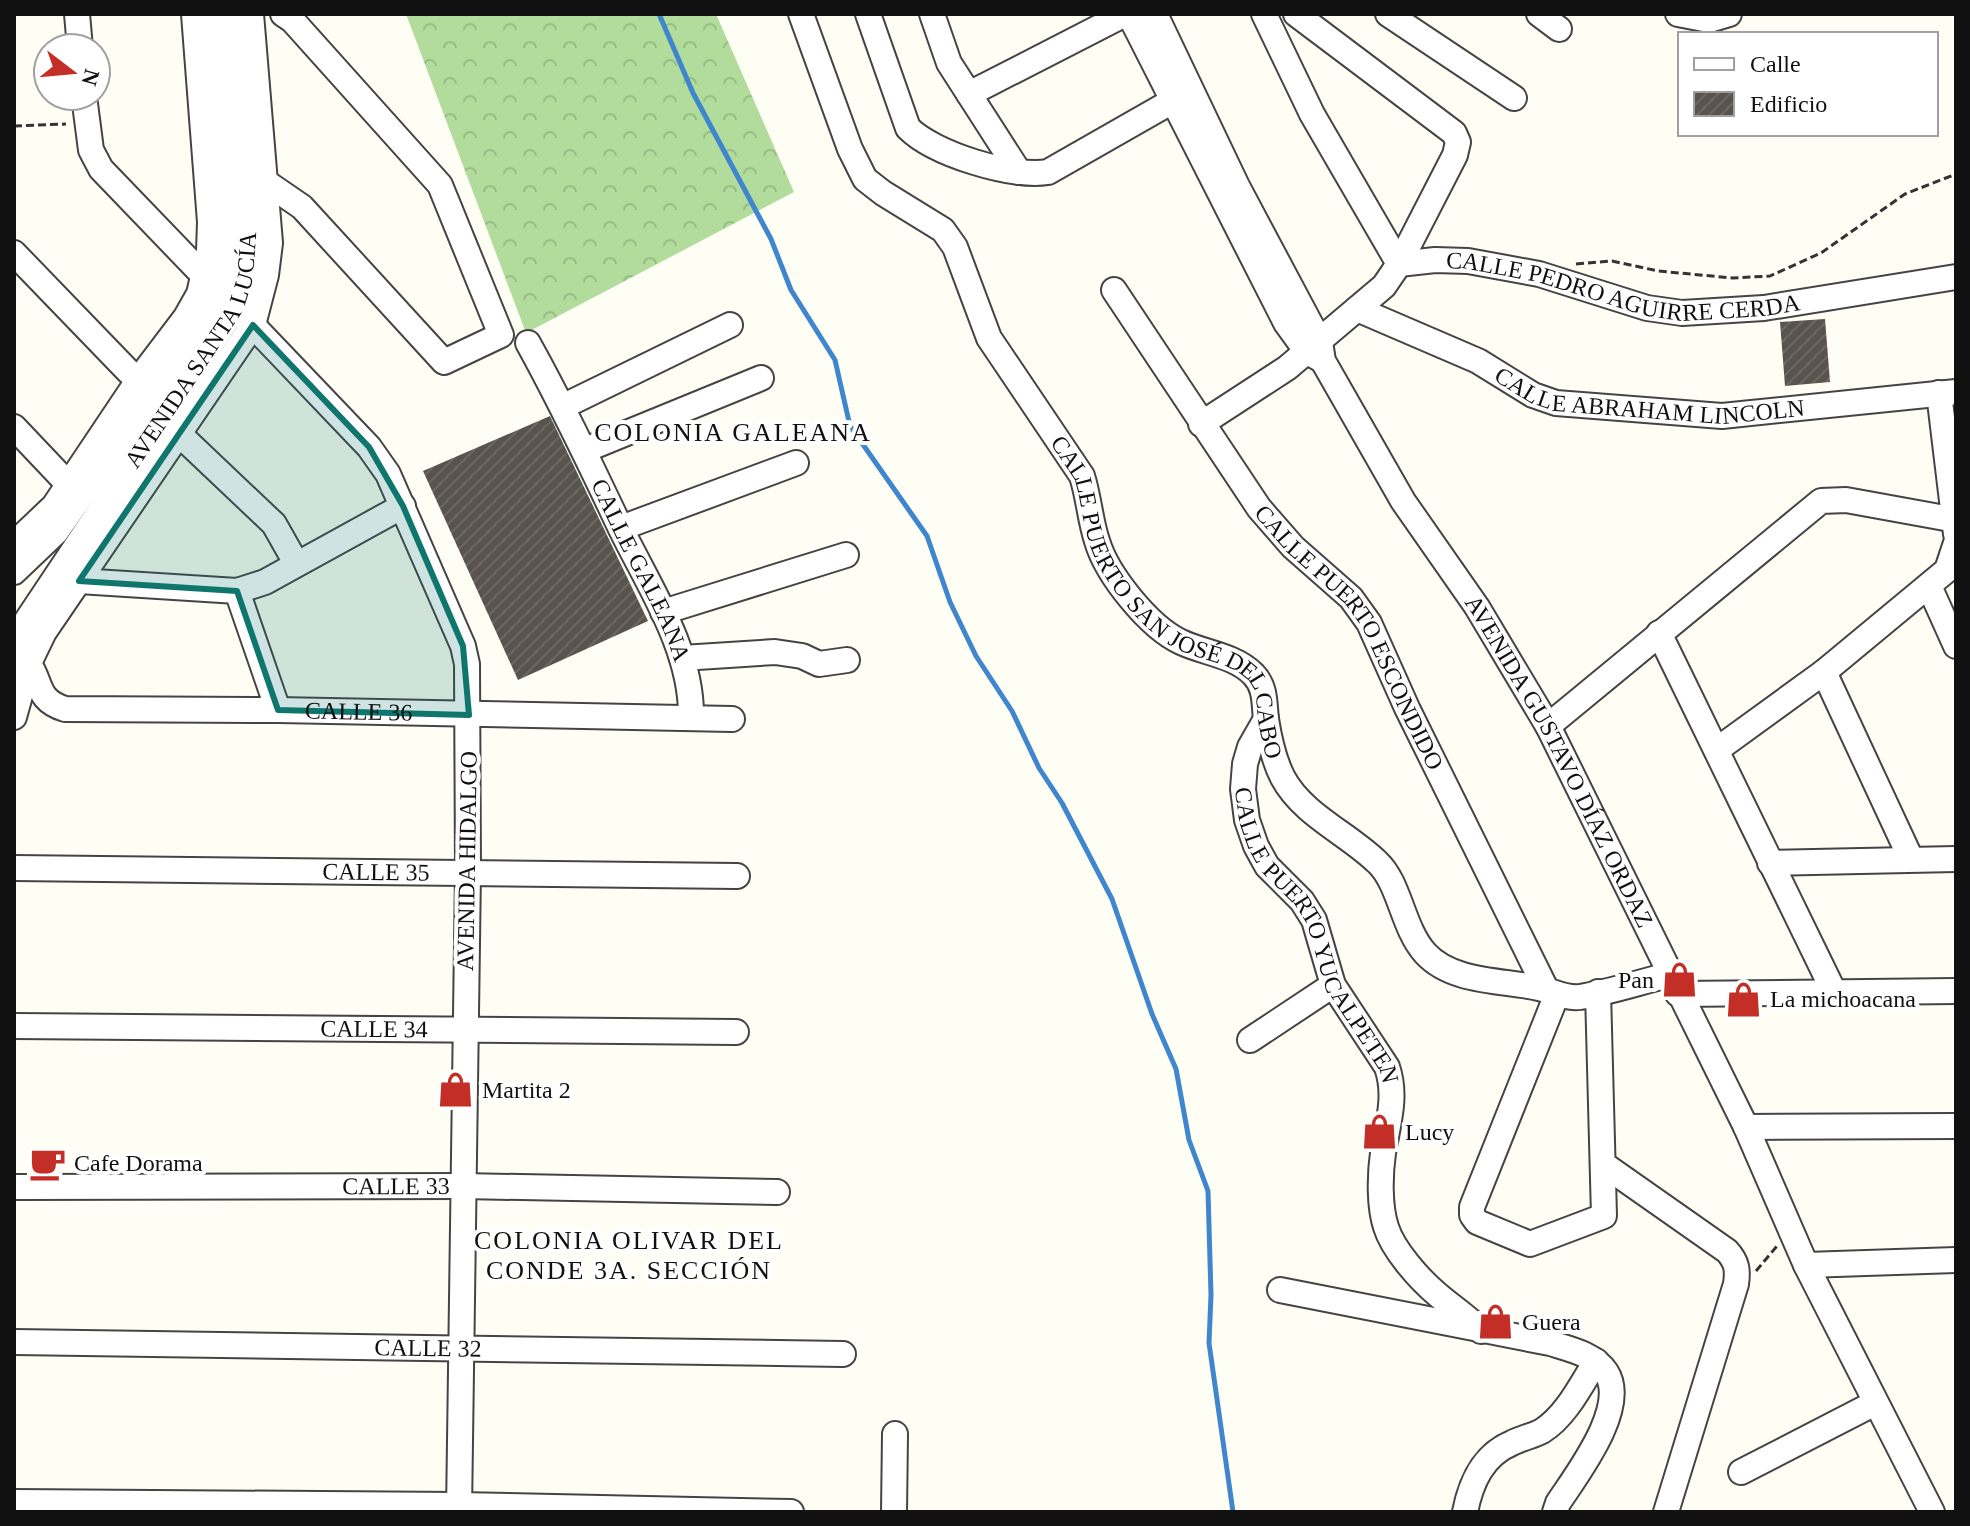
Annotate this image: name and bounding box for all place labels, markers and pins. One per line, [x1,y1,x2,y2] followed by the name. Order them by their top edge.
[1661,961,1699,999] shop icon: Pan
[1618,967,1654,993] place label: Pan
[1725,980,1763,1018] shop icon: La michoacana
[1770,986,1916,1012] place label: La michoacana
[437,1071,475,1109] shop icon: Martita 2
[482,1077,571,1103] place label: Martita 2
[1360,1113,1398,1151] shop icon: Lucy
[1405,1119,1454,1145] place label: Lucy
[29,1144,67,1182] cafe icon: Cafe Dorama
[74,1150,203,1176] place label: Cafe Dorama
[1477,1303,1515,1341] shop icon: Guera
[1522,1309,1581,1335] place label: Guera

